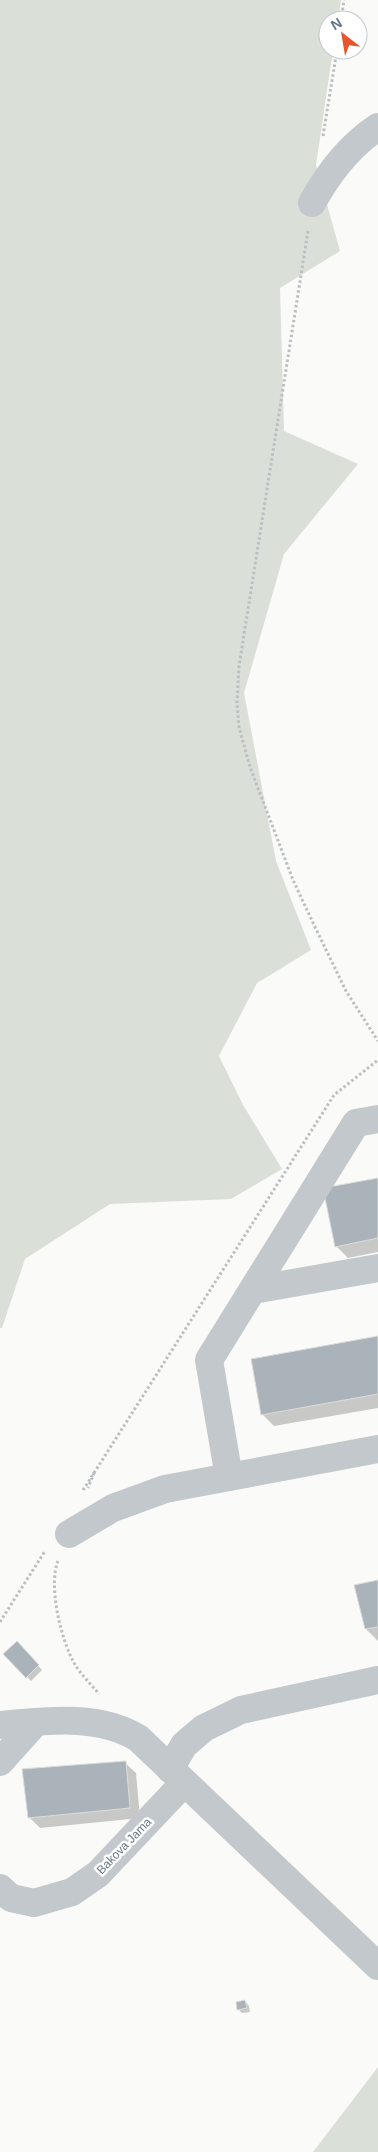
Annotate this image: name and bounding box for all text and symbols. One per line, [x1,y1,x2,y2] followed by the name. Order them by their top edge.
[318,10,368,60] north arrow
[328,14,345,33] text: N
[94,1815,155,1877] street label: Bakova Jama

